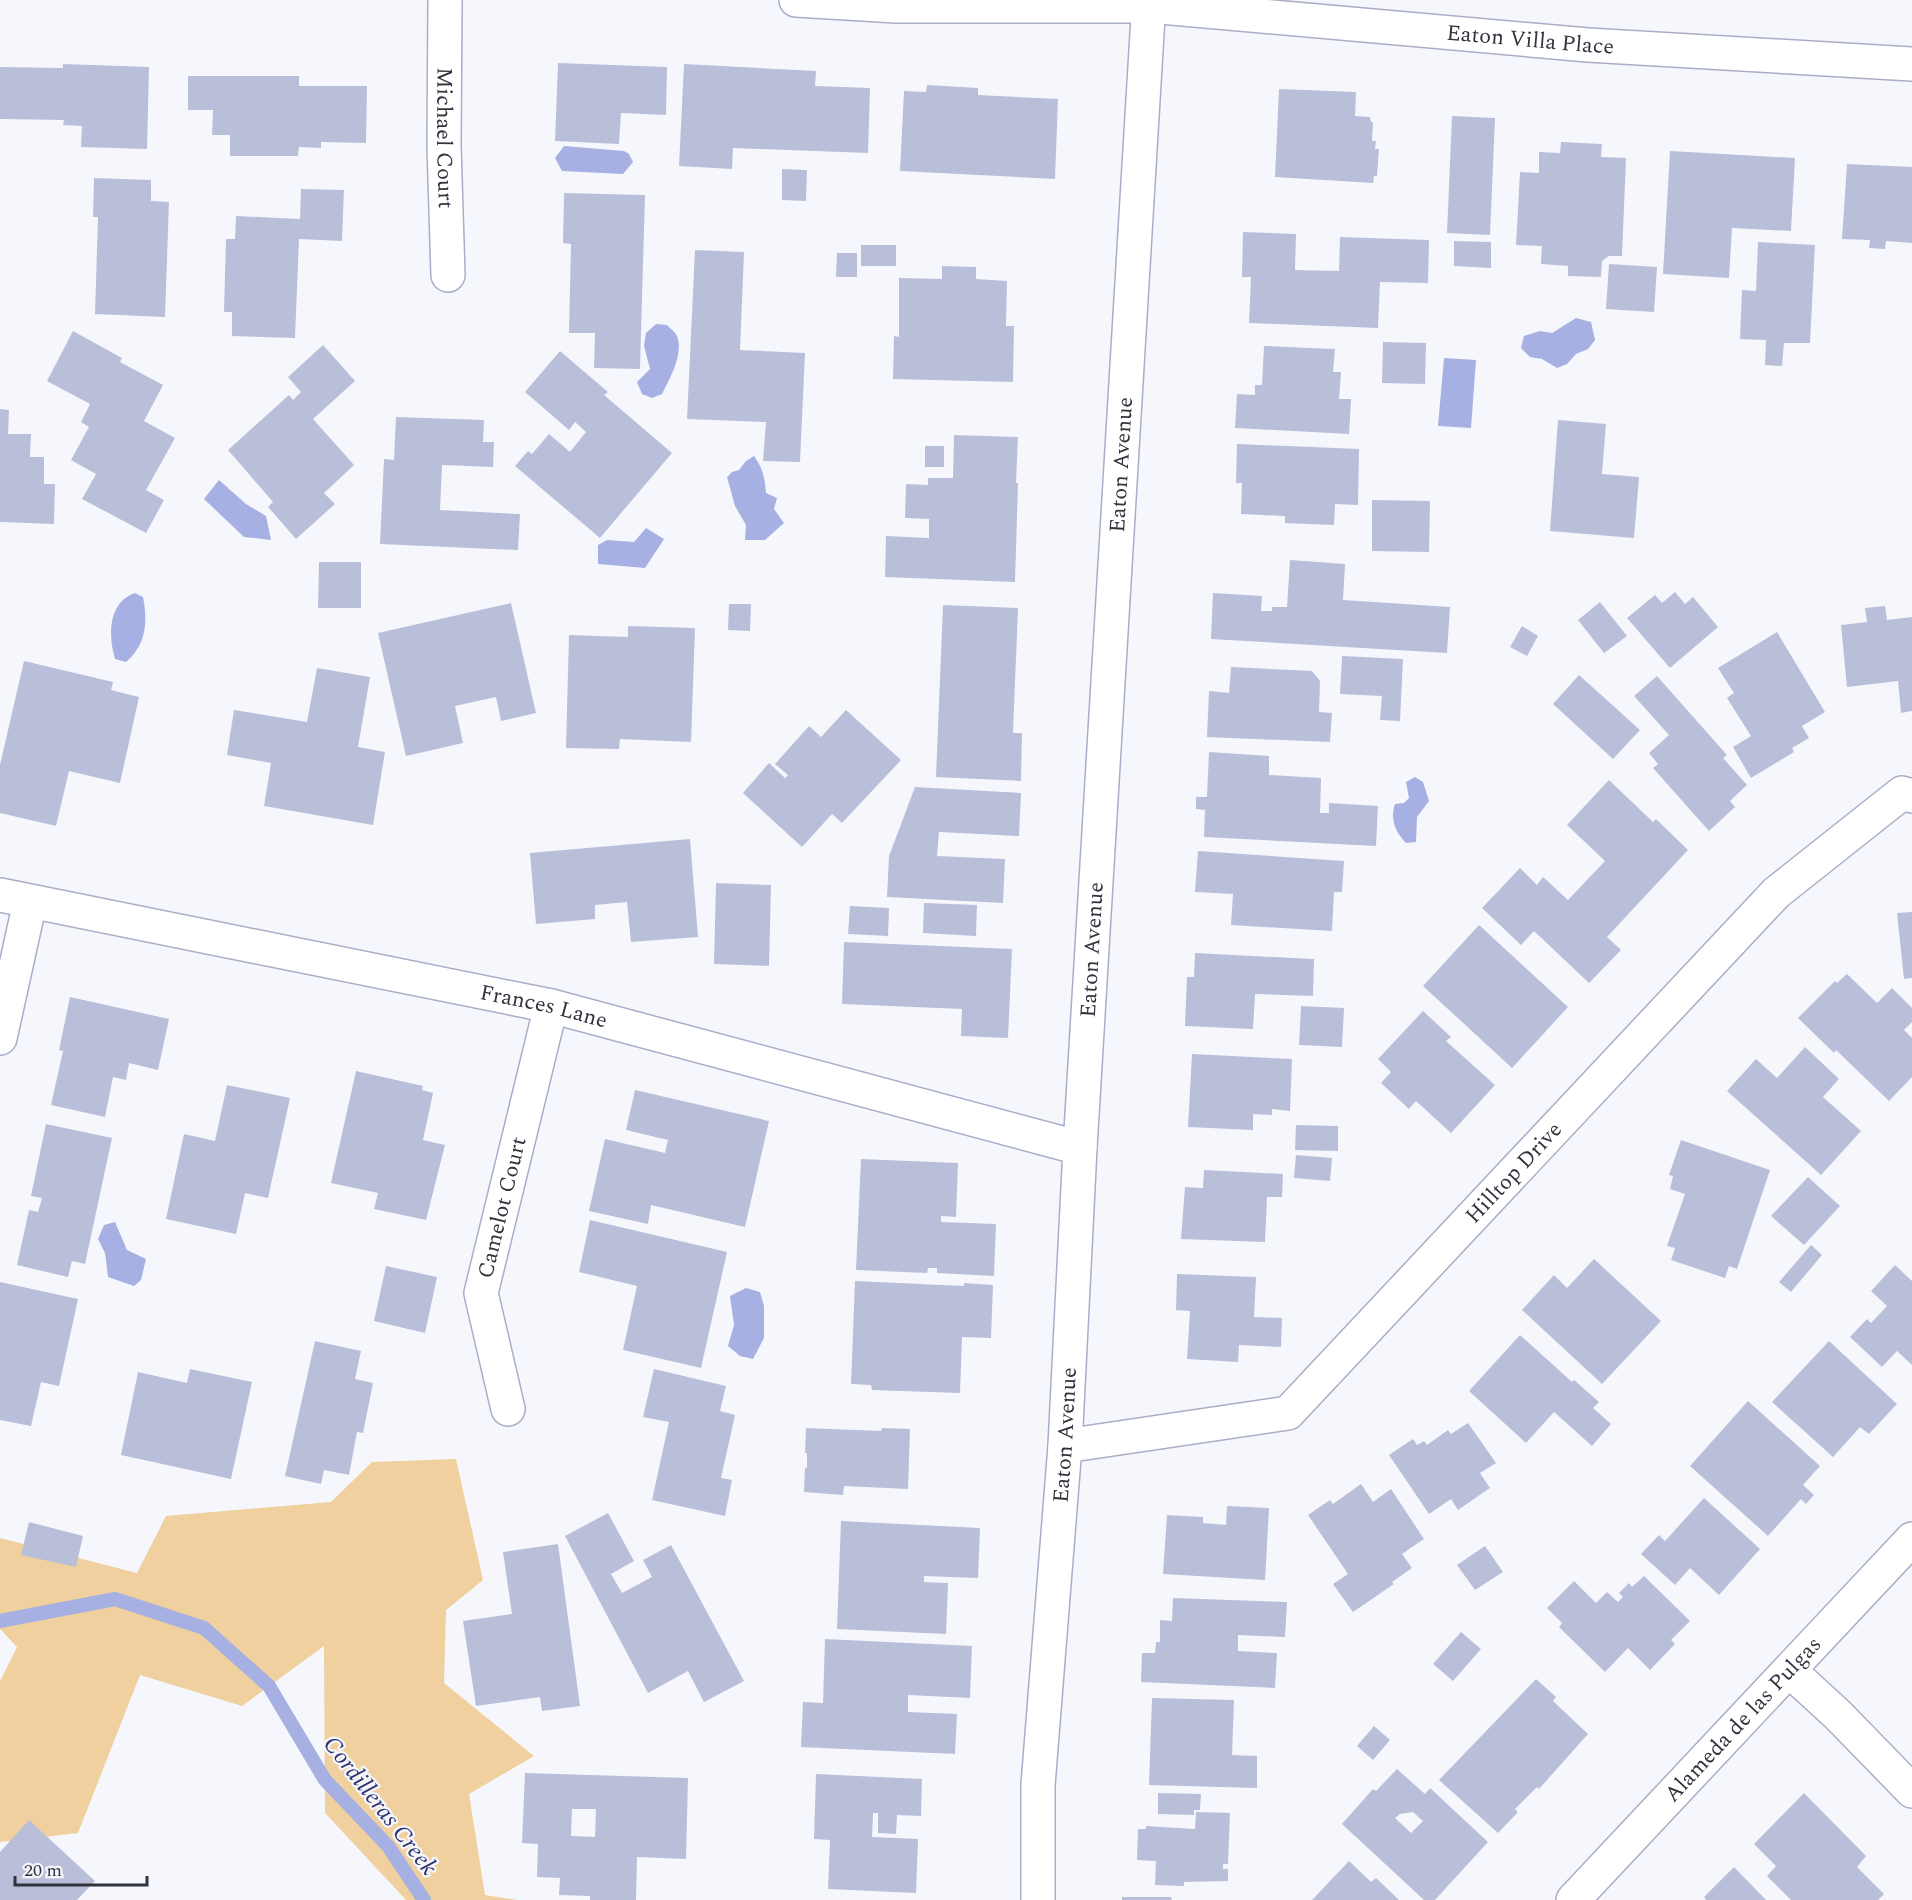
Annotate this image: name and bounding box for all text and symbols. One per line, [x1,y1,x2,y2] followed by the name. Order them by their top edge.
[1445,16,1615,63] street label: Eaton Villa Place
[427,67,462,209] street label: Michael Court
[1101,396,1142,533] street label: Eaton Avenue
[1071,881,1112,1019] street label: Eaton Avenue
[477,976,611,1037] street label: Frances Lane
[1457,1114,1570,1231] street label: Hilltop Drive
[469,1133,535,1282] street label: Camelot Court
[1044,1366,1085,1504] street label: Eaton Avenue
[1656,1629,1829,1810] street label: Alameda de las Pulgas
[314,1728,446,1884] water label: Cordilleras Creek
[15,1849,147,1887] scale bar
[24,1857,62,1884] text: 20 m

